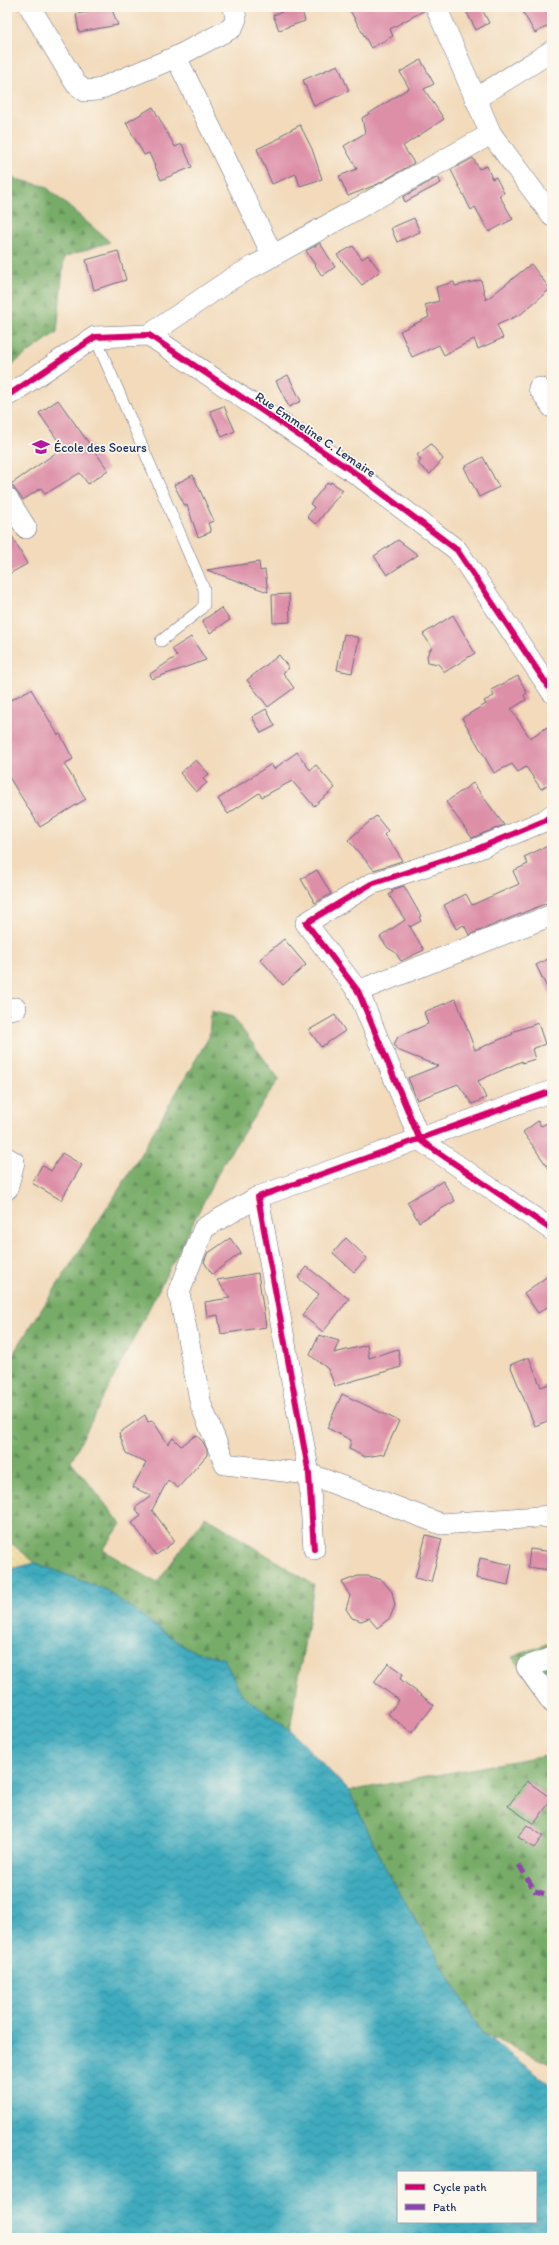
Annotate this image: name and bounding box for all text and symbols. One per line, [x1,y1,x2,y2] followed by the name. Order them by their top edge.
[253,389,379,480] street label: Rue Emmeline C. Lemaire
[31,437,51,457] school or university icon: École des Soeurs
[54,440,147,455] place label: École des Soeurs
[397,2171,537,2223] legend
[433,2180,487,2194] text: Cycle path
[433,2200,456,2214] text: Path

